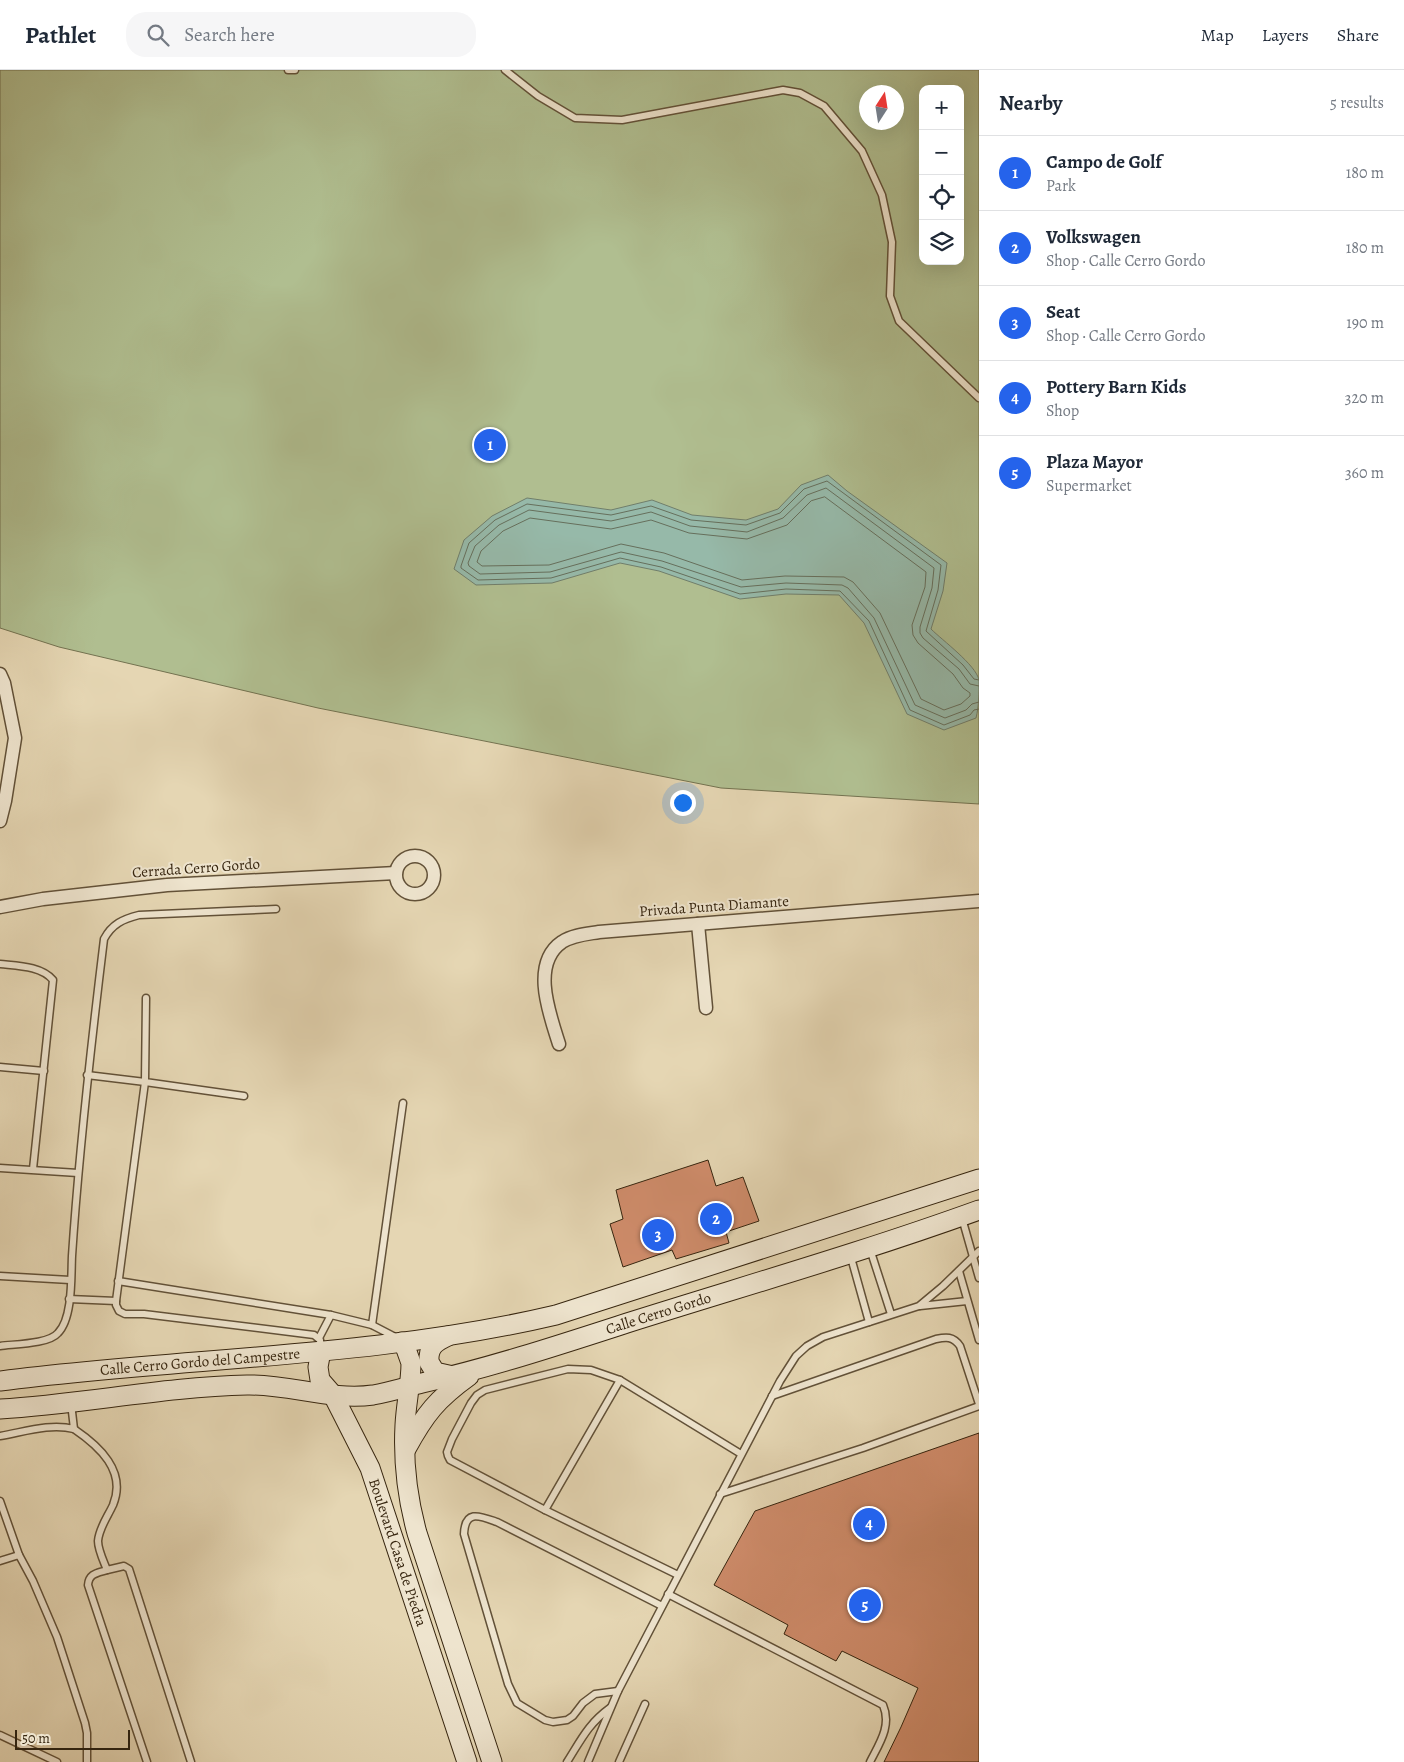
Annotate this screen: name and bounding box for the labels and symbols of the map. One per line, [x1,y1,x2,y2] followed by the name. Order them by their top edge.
[859,85,904,130] north arrow
[474,426,506,464] pin: 1
[670,790,696,816] your location
[131,854,261,882] street label: Cerrada Cerro Gordo
[638,891,790,921] street label: Privada Punta Diamante
[700,1200,732,1238] pin: 2
[642,1216,674,1254] pin: 3
[603,1287,713,1339] street label: Calle Cerro Gordo
[99,1343,301,1380] street label: Calle Cerro Gordo del Campestre
[364,1476,432,1629] street label: Boulevard Casa de Piedra
[853,1505,885,1543] pin: 4
[849,1586,881,1624] pin: 5
[15,1727,130,1750] scale bar

